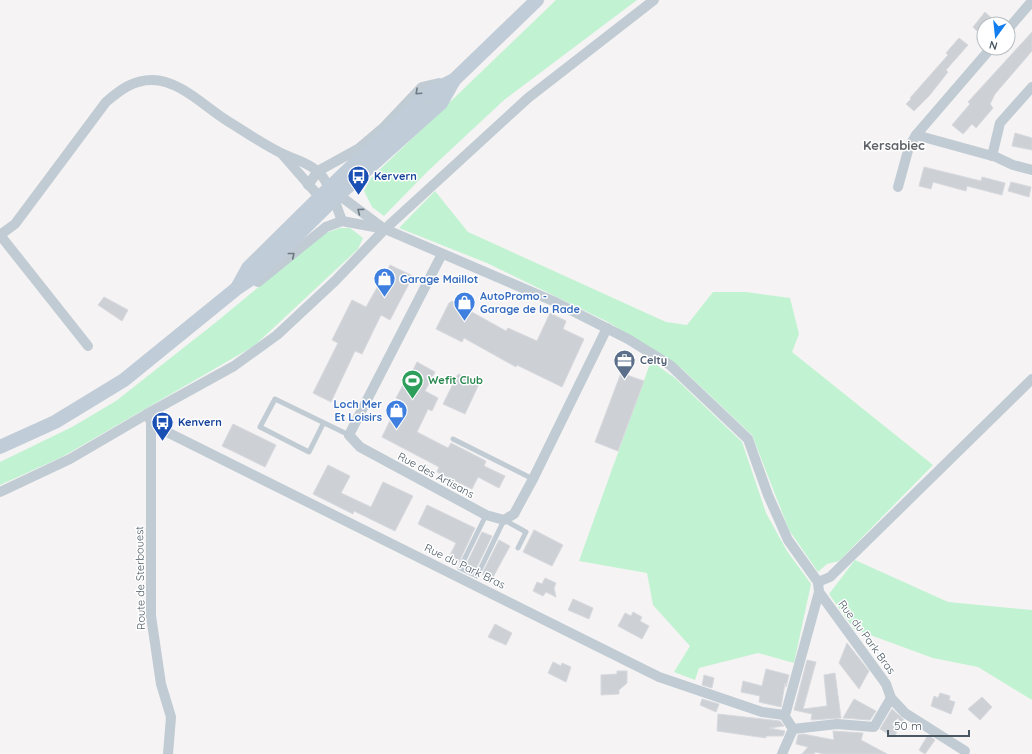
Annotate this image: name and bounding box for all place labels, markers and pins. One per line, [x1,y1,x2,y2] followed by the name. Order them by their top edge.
[346,163,372,196] bus stop icon: Kervern
[374,169,417,183] place label: Kervern
[372,266,398,299] shop icon: Garage Maillot
[400,272,478,286] place label: Garage Maillot
[451,289,477,322] shop icon: AutoPromo - Garage de la Rade
[480,289,580,316] place label: AutoPromo - Garage de la Rade
[612,347,638,380] office icon: Celty
[640,353,667,367] place label: Celty
[399,367,425,400] sports icon: Wefit Club
[428,373,483,387] place label: Wefit Club
[333,397,382,424] place label: Loch Mer Et Loisirs
[384,397,410,430] shop icon: Loch Mer Et Loisirs
[149,409,175,442] bus stop icon: Kenvern
[178,415,222,429] place label: Kenvern

